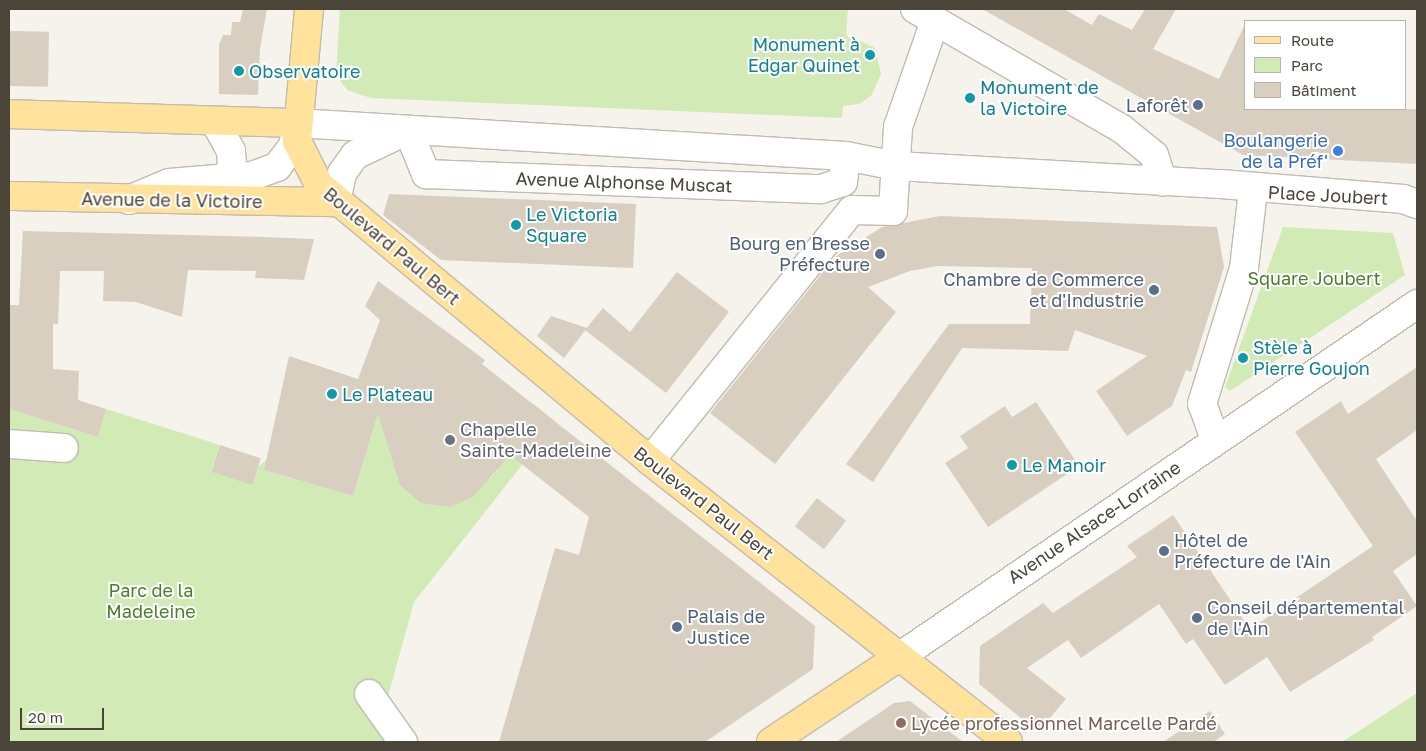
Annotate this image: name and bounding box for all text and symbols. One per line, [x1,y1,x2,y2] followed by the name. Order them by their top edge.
[1244,20,1406,110] legend
[1291,31,1334,49] text: Route
[748,34,860,76] place label: Monument à Edgar Quinet
[864,49,876,61] marker: Monument à Edgar Quinet
[1291,56,1323,74] text: Parc
[249,60,361,82] place label: Observatoire
[233,65,245,77] marker: Observatoire
[980,77,1099,120] place label: Monument de la Victoire
[1291,81,1356,99] text: Bâtiment
[964,92,976,104] marker: Monument de la Victoire
[1126,94,1188,116] place label: Laforêt
[1192,99,1204,111] marker: Laforêt
[1223,130,1328,172] place label: Boulangerie de la Préf'
[1332,145,1344,157] marker: Boulangerie de la Préf'
[515,167,733,197] street label: Avenue Alphonse Muscat
[1267,181,1389,209] street label: Place Joubert
[319,183,465,309] street label: Boulevard Paul Bert
[81,188,263,212] street label: Avenue de la Victoire
[526,204,618,246] place label: Le Victoria Square
[510,219,522,231] marker: Le Victoria Square
[729,233,870,276] place label: Bourg en Bresse Préfecture
[874,248,886,260] marker: Bourg en Bresse Préfecture
[1247,267,1381,289] park label: Square Joubert
[943,269,1144,312] place label: Chambre de Commerce et d'Industrie
[1148,284,1160,296] marker: Chambre de Commerce et d'Industrie
[1253,337,1370,379] place label: Stèle à Pierre Goujon
[1237,352,1249,364] marker: Stèle à Pierre Goujon
[342,383,433,405] place label: Le Plateau
[326,388,338,400] marker: Le Plateau
[460,419,611,462] place label: Chapelle Sainte-Madeleine
[444,434,456,446] marker: Chapelle Sainte-Madeleine
[630,442,778,564] street label: Boulevard Paul Bert
[1022,454,1106,476] place label: Le Manoir
[1004,456,1184,588] street label: Avenue Alsace-Lorraine
[1006,459,1018,471] marker: Le Manoir
[1174,530,1331,572] place label: Hôtel de Préfecture de l'Ain
[1158,545,1170,557] marker: Hôtel de Préfecture de l'Ain
[106,580,196,622] park label: Parc de la Madeleine
[1207,597,1404,640] place label: Conseil départemental de l'Ain
[687,606,765,649] place label: Palais de Justice
[1191,612,1203,624] marker: Conseil départemental de l'Ain
[671,621,683,633] marker: Palais de Justice
[22,698,106,730] scale bar
[28,708,63,726] text: 20 m
[911,712,1217,734] place label: Lycée professionnel Marcelle Pardé
[895,717,907,729] marker: Lycée professionnel Marcelle Pardé

